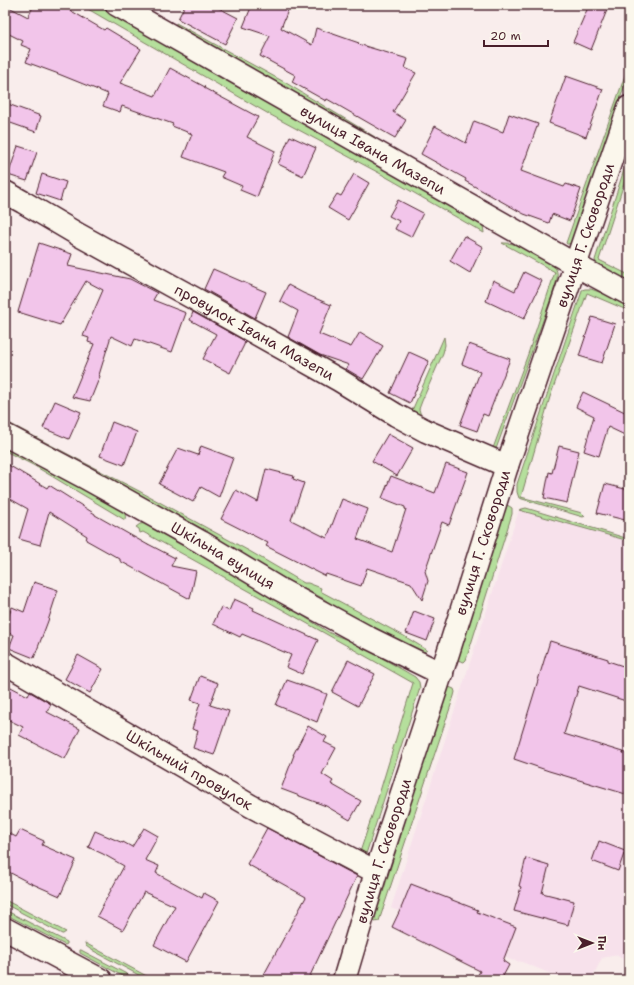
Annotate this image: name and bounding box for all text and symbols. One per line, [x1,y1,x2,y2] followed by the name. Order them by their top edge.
[484,22,548,48] scale bar
[490,28,521,44] text: 20 m
[296,101,449,199] street label: вулиця Івана Мазепи
[552,160,619,310] street label: вулиця Г. Сковороди
[171,280,338,385] street label: провулок Івана Мазепи
[451,467,515,618] street label: вулиця Г. Сковороди
[167,517,279,594] street label: Шкільна вулиця
[122,725,256,815] street label: Шкільний провулок
[351,776,416,926] street label: вулиця Г. Сковороди
[572,923,612,963] north arrow
[594,936,609,950] text: Пн

